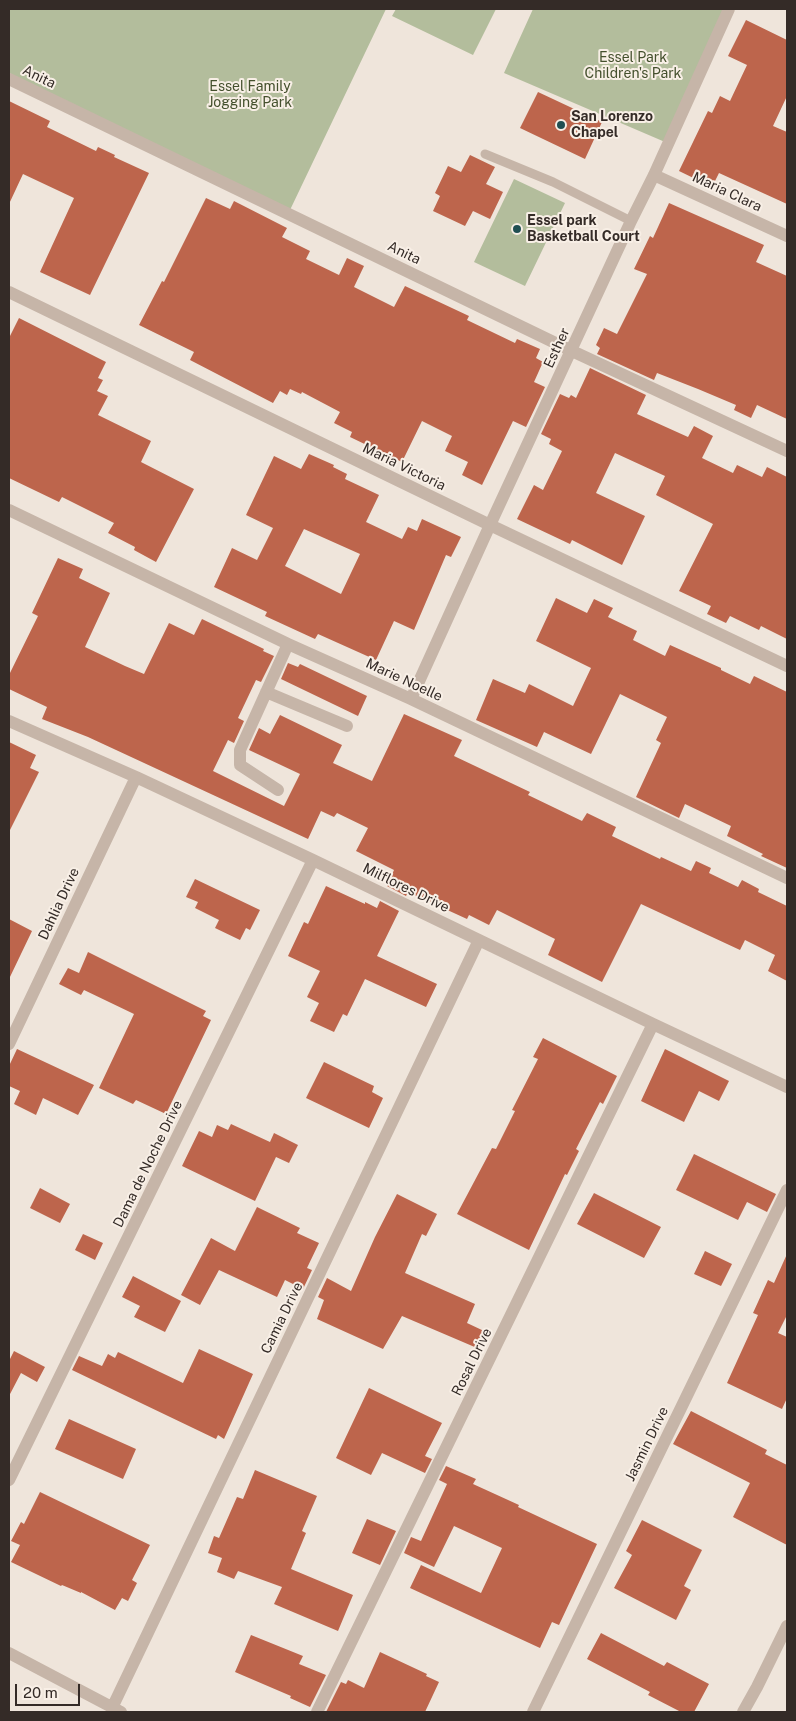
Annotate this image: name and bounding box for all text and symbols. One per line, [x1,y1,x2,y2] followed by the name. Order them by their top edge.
[585,50,681,82] park label: Essel Park Children's Park
[20,62,58,92] street label: Anita
[208,79,292,111] park label: Essel Family Jogging Park
[571,109,653,142] place label: San Lorenzo Chapel
[555,119,567,131] marker: San Lorenzo Chapel
[690,169,764,215] street label: Maria Clara
[527,213,640,246] place label: Essel park Basketball Court
[511,223,523,235] marker: Essel park Basketball Court
[385,238,423,268] street label: Anita
[540,325,574,371] street label: Esther
[360,440,448,494] street label: Maria Victoria
[363,655,445,705] street label: Marie Noelle
[360,860,452,916] street label: Milflores Drive
[35,865,83,943] street label: Dahlia Drive
[110,1098,186,1230] street label: Dama de Noche Drive
[257,1279,307,1357] street label: Camia Drive
[448,1325,496,1399] street label: Rosal Drive
[622,1404,672,1484] street label: Jasmin Drive
[18,1674,82,1706] scale bar
[23,1684,58,1701] text: 20 m

